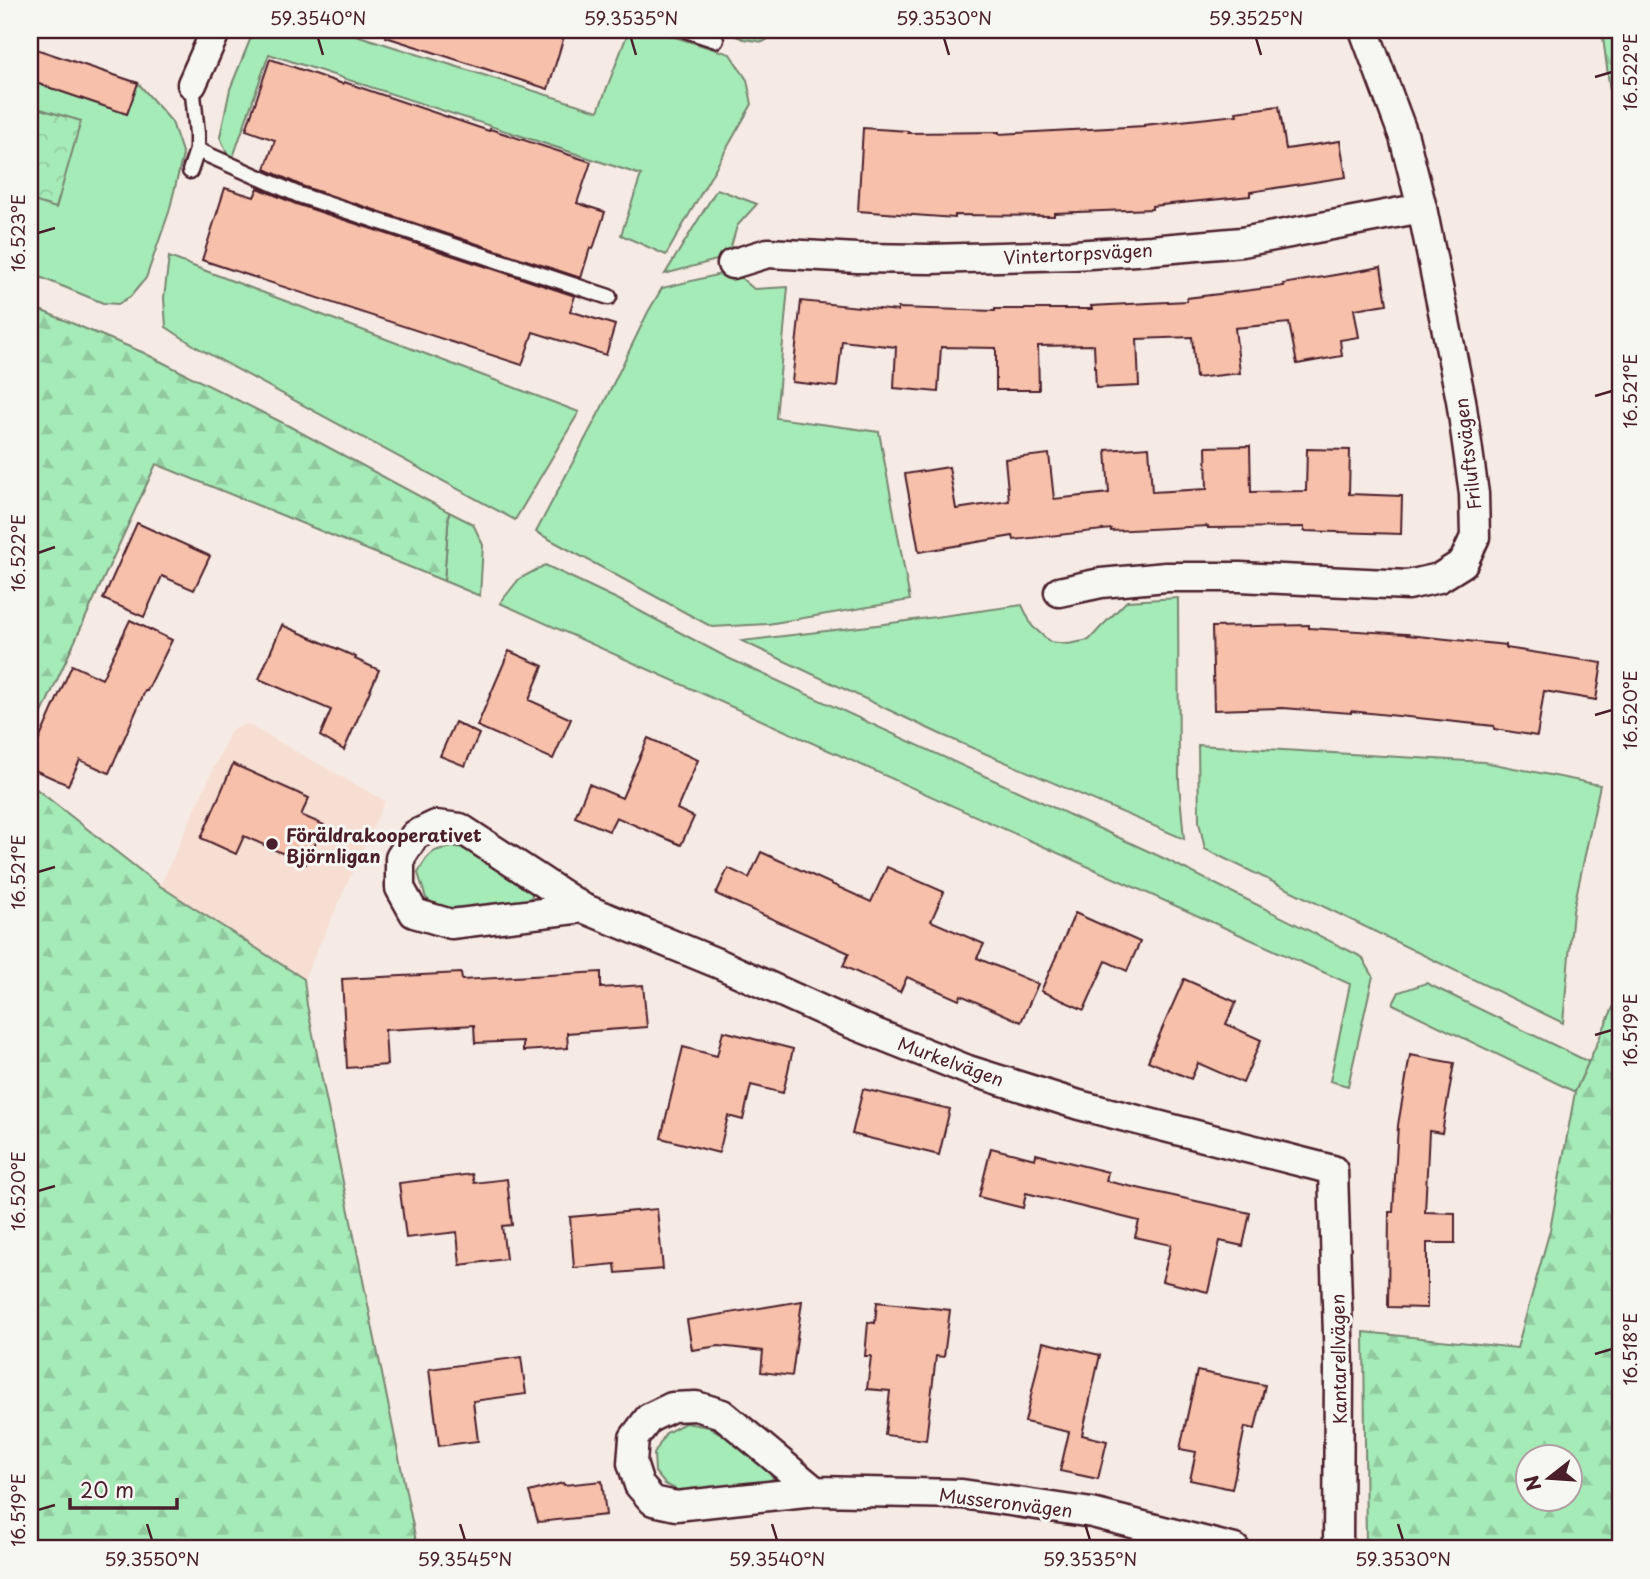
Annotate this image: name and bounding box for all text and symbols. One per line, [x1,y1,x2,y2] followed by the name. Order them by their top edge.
[270,4,366,31] text: 59.3540°N
[584,4,678,31] text: 59.3535°N
[896,4,992,31] text: 59.3530°N
[1209,4,1303,31] text: 59.3525°N
[1616,33,1643,111] text: 16.522°E
[4,194,31,272] text: 16.523°E
[1003,236,1153,270] street label: Vintertorpsvägen
[1616,353,1643,429] text: 16.521°E
[1447,397,1487,511] street label: Friluftsvägen
[4,514,31,592] text: 16.522°E
[1616,670,1643,750] text: 16.520°E
[286,821,482,869] place label: Föräldrakooperativet Björnligan
[4,834,31,910] text: 16.521°E
[264,836,280,852] marker: Föräldrakooperativet Björnligan
[1616,993,1643,1067] text: 16.519°E
[894,1029,1008,1093] street label: Murkelvägen
[4,1151,31,1231] text: 16.520°E
[1323,1294,1353,1424] street label: Kantarellvägen
[1616,1312,1643,1386] text: 16.518°E
[1514,1442,1584,1512] north arrow
[70,1467,177,1511] scale bar
[1516,1472,1547,1495] text: N
[4,1473,31,1547] text: 16.519°E
[80,1473,134,1505] text: 20 m
[938,1480,1074,1524] street label: Musseronvägen
[104,1545,200,1572] text: 59.3550°N
[418,1545,512,1572] text: 59.3545°N
[729,1545,825,1572] text: 59.3540°N
[1043,1545,1137,1572] text: 59.3535°N
[1355,1545,1451,1572] text: 59.3530°N

